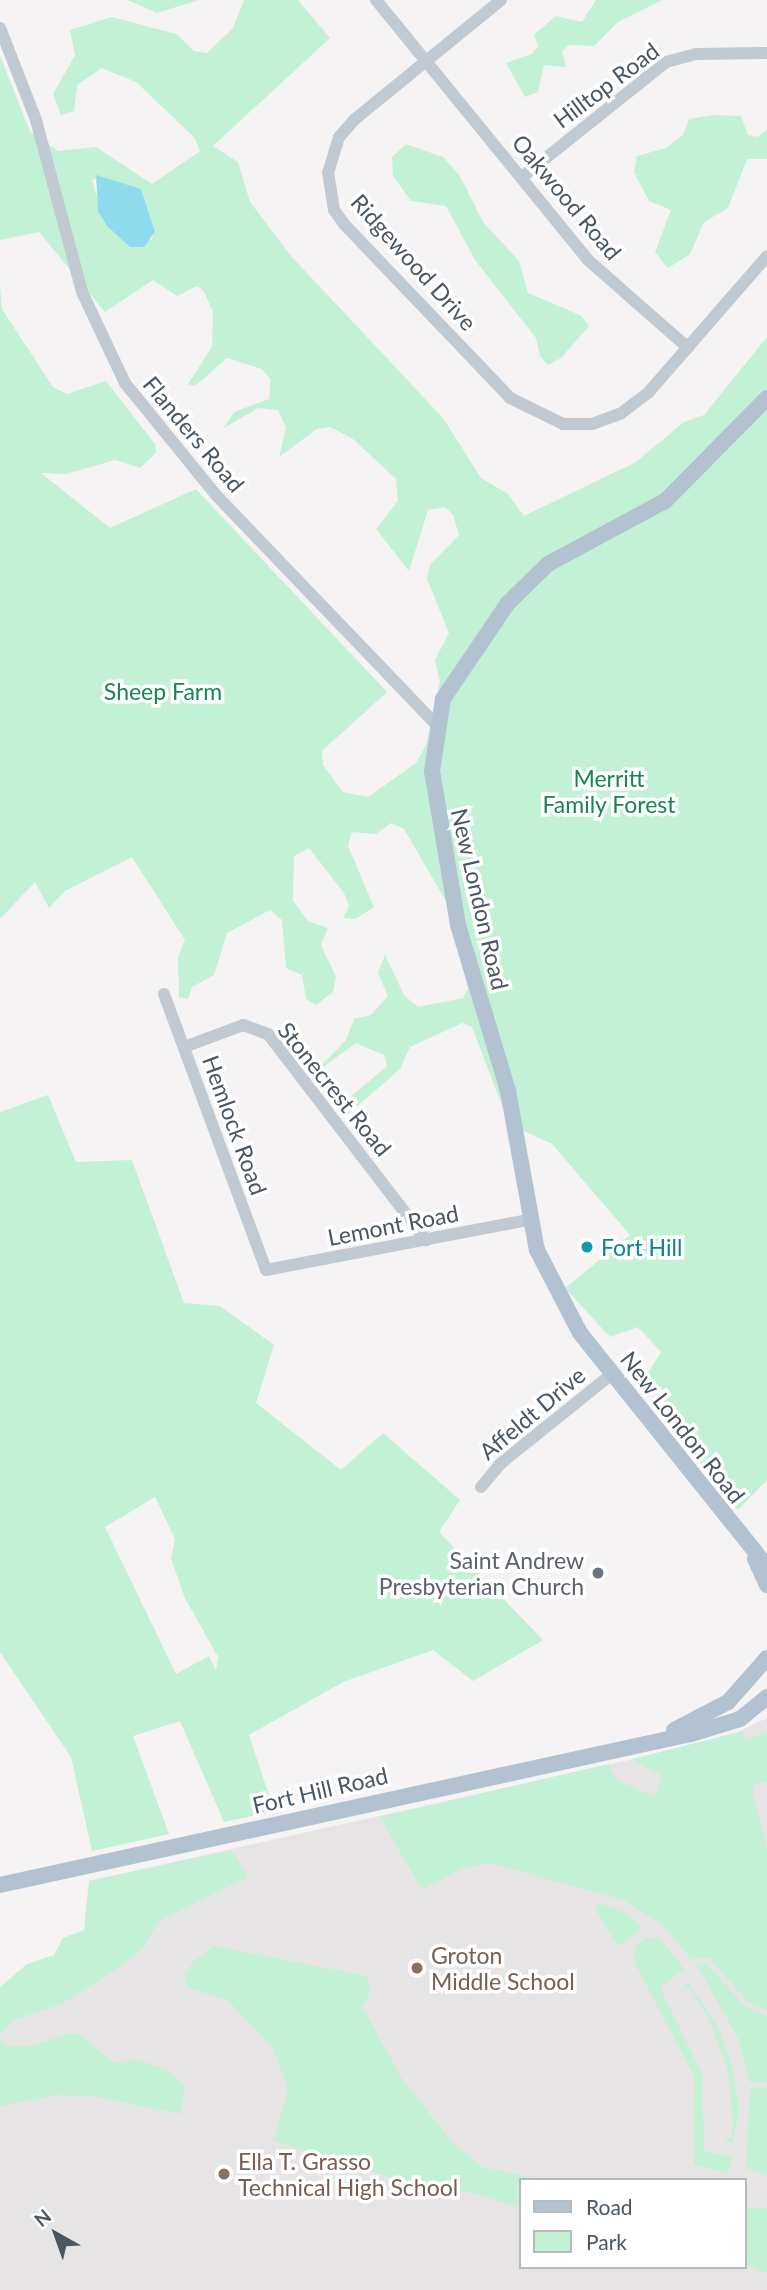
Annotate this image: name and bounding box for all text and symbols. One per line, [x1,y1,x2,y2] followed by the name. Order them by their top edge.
[548,36,664,134] street label: Hilltop Road
[507,129,627,265] street label: Oakwood Road
[346,188,482,336] street label: Ridgewood Drive
[138,370,250,498] street label: Flanders Road
[104,677,222,705] park label: Sheep Farm
[542,764,676,818] park label: Merritt Family Forest
[446,805,514,993] street label: New London Road
[273,1016,397,1162] street label: Stonecrest Road
[197,1052,273,1198] street label: Hemlock Road
[325,1199,461,1251] street label: Lemont Road
[601,1233,682,1261] place label: Fort Hill
[579,1239,595,1255] marker: Fort Hill
[615,1345,751,1509] street label: New London Road
[474,1361,590,1465] street label: Affeldt Drive
[379,1546,584,1600] place label: Saint Andrew Presbyterian Church
[590,1565,606,1581] marker: Saint Andrew Presbyterian Church
[250,1761,390,1819] street label: Fort Hill Road
[431,1941,575,1995] place label: Groton Middle School
[409,1960,425,1976] marker: Groton Middle School
[238,2147,458,2201] place label: Ella T. Grasso Technical High School
[216,2166,232,2182] marker: Ella T. Grasso Technical High School
[518,2178,746,2269] legend
[586,2194,633,2219] text: Road
[21,2199,91,2269] north arrow
[29,2204,55,2231] text: N
[586,2229,627,2254] text: Park

